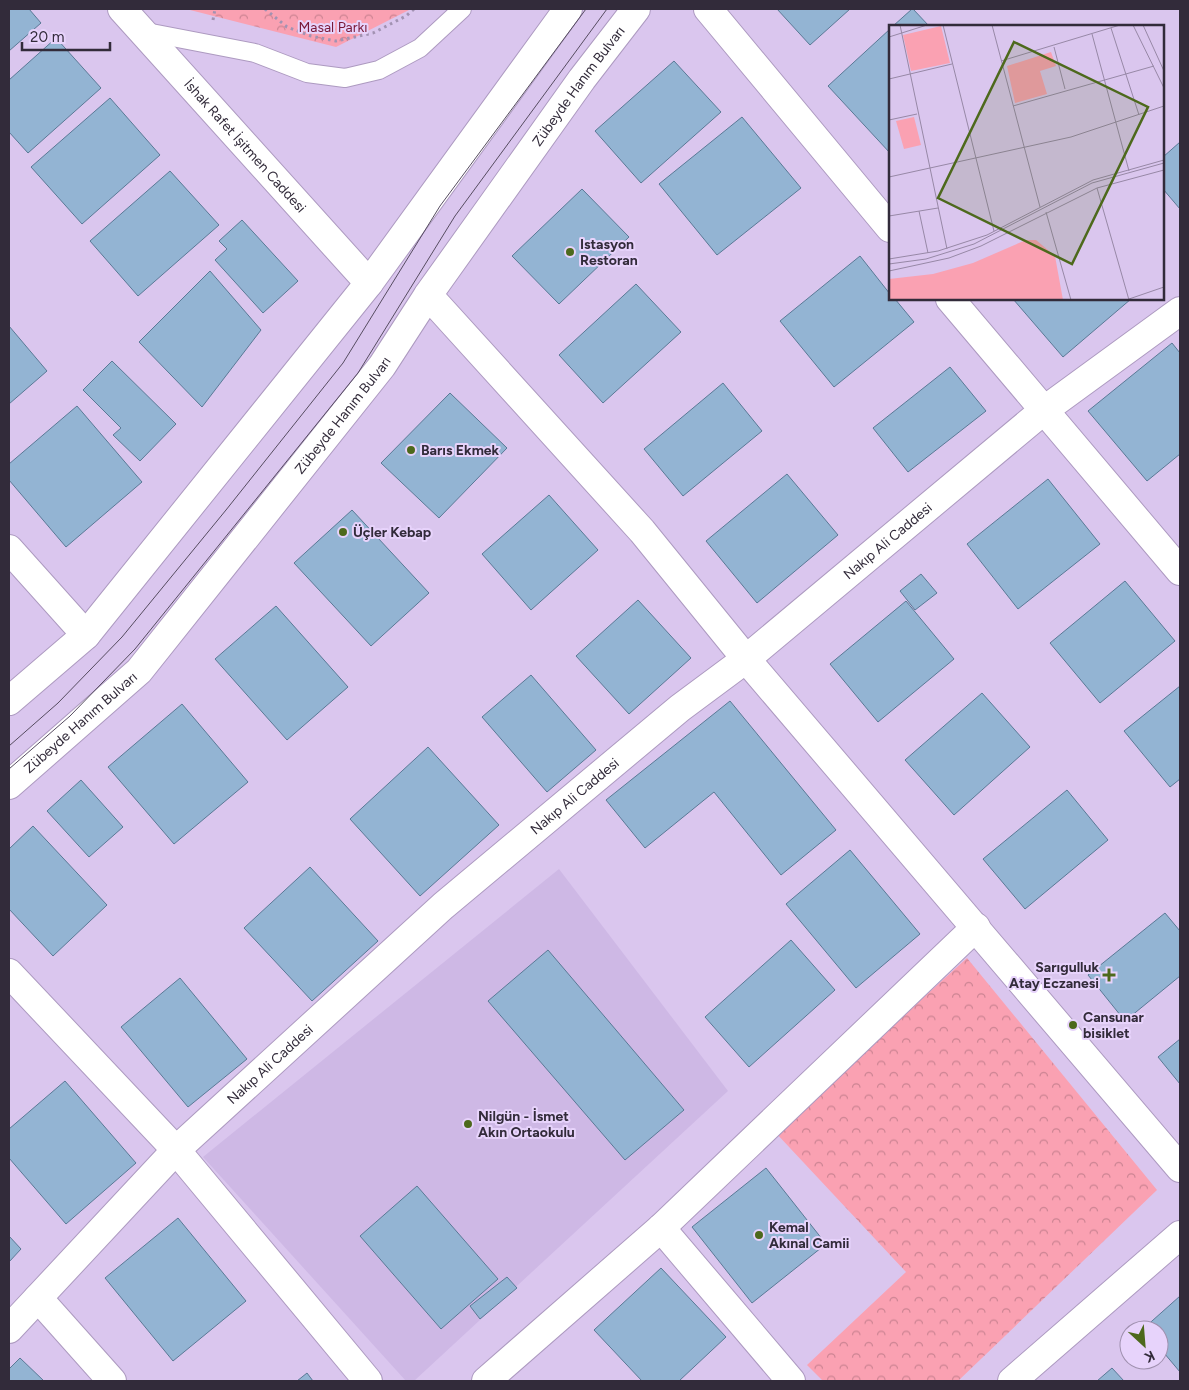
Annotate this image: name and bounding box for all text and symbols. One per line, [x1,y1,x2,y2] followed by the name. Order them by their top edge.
[298,19,368,36] park label: Masal Parkı
[22,20,110,52] scale bar
[529,23,629,150] street label: Zübeyde Hanım Bulvarı
[889,25,1164,300] inset map
[30,28,64,46] text: 20 m
[180,76,309,216] street label: İshak Rafet İşitmen Caddesi
[580,236,638,269] place label: Istasyon Restoran
[564,246,576,258] marker: Istasyon Restoran
[291,354,395,477] street label: Zübeyde Hanım Bulvarı
[421,442,500,459] place label: Barıs Ekmek
[405,444,417,456] marker: Barıs Ekmek
[840,499,936,583] street label: Nakıp Ali Caddesi
[353,524,431,541] place label: Üçler Kebap
[337,526,349,538] marker: Üçler Kebap
[21,669,141,777] street label: Zübeyde Hanım Bulvarı
[527,755,623,838] street label: Nakıp Ali Caddesi
[1009,959,1099,992] place label: Sarıgulluk Atay Eczanesi
[1103,969,1115,981] marker: Sarıgulluk Atay Eczanesi
[1083,1009,1144,1042] place label: Cansunar bisiklet
[1067,1019,1079,1031] marker: Cansunar bisiklet
[224,1021,317,1108] street label: Nakıp Ali Caddesi
[478,1108,575,1141] place label: Nilgün - İsmet Akın Ortaokulu
[462,1118,474,1130] marker: Nilgün - İsmet Akın Ortaokulu
[769,1219,850,1252] place label: Kemal Akınal Camii
[753,1229,765,1241] marker: Kemal Akınal Camii
[1119,1320,1169,1370] north arrow
[1141,1347,1157,1366] text: K

